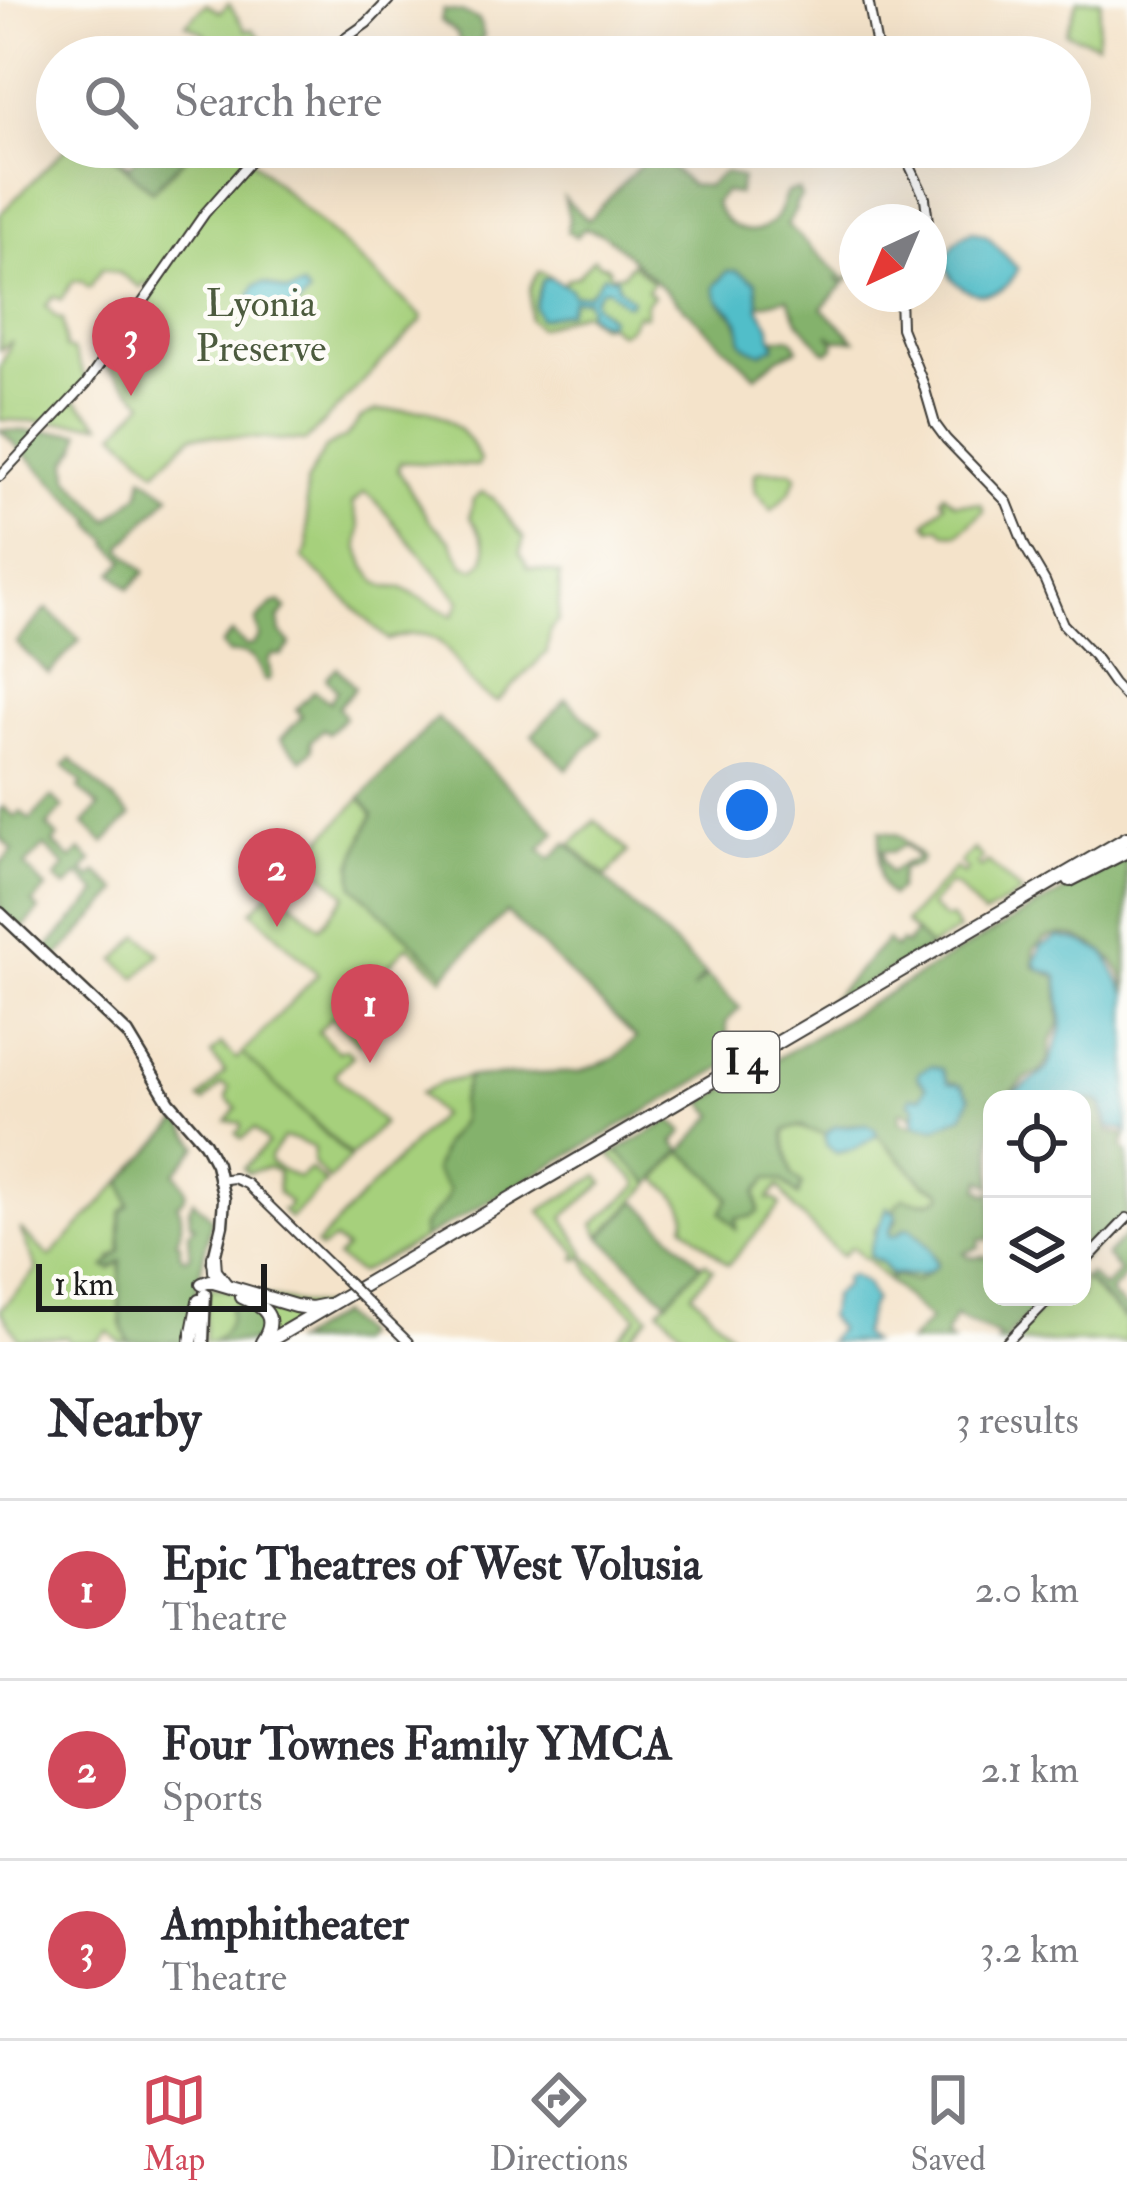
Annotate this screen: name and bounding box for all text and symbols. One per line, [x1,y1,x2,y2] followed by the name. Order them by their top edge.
[36,36,1091,168] search box
[78,69,144,135] icon: search
[174,74,382,130] text: Search here
[839,204,947,312] north arrow
[196,279,326,373] park label: Lyonia Preserve
[92,297,170,396] pin: 3
[717,780,777,840] your location
[238,828,316,927] pin: 2
[331,964,409,1063] pin: 1
[713,1032,779,1092] road number: I 4
[983,1090,1091,1306] map controls
[983,1090,1091,1198] button: locate
[983,1198,1091,1306] button: layers
[36,1258,267,1311] scale bar
[54,1264,114,1305] text: 1 km
[48,1388,201,1452] text: Nearby
[956,1396,1079,1445] text: 3 results
[162,1537,701,1593] text: Epic Theatres of West Volusia
[80,1565,94,1614] text: 1
[975,1565,1079,1614] text: 2.0 km
[162,1593,287,1642] text: Theatre
[162,1717,673,1773] text: Four Townes Family YMCA
[77,1745,97,1794] text: 2
[981,1745,1079,1794] text: 2.1 km
[162,1773,263,1822] text: Sports
[162,1897,409,1953] text: Amphitheater
[80,1925,94,1974] text: 3
[980,1925,1079,1974] text: 3.2 km
[162,1953,287,2002] text: Theatre
[141,2067,207,2180] tab: Map
[490,2067,628,2180] tab: Directions
[910,2067,986,2180] tab: Saved

